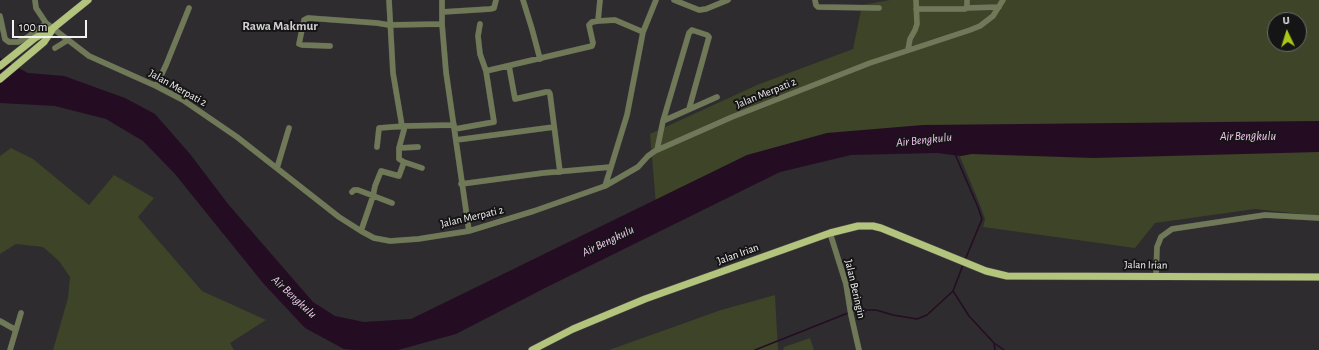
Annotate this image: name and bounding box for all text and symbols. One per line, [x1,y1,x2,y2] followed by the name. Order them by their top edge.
[14,12,89,38] scale bar
[1267,12,1307,52] north arrow
[1282,15,1290,26] text: U
[242,18,318,34] district label: Rawa Makmur
[19,21,47,33] text: 100 m
[147,67,209,109] street label: Jalan Merpati 2
[734,75,798,111] street label: Jalan Merpati 2
[1220,129,1276,143] water label: Air Bengkulu
[895,130,953,150] water label: Air Bengkulu
[439,203,505,231] street label: Jalan Merpati 2
[580,222,636,260] water label: Air Bengkulu
[715,240,761,268] street label: Jalan Irian
[842,258,868,320] street label: Jalan Beringin
[1124,258,1168,272] street label: Jalan Irian
[269,273,319,321] water label: Air Bengkulu

